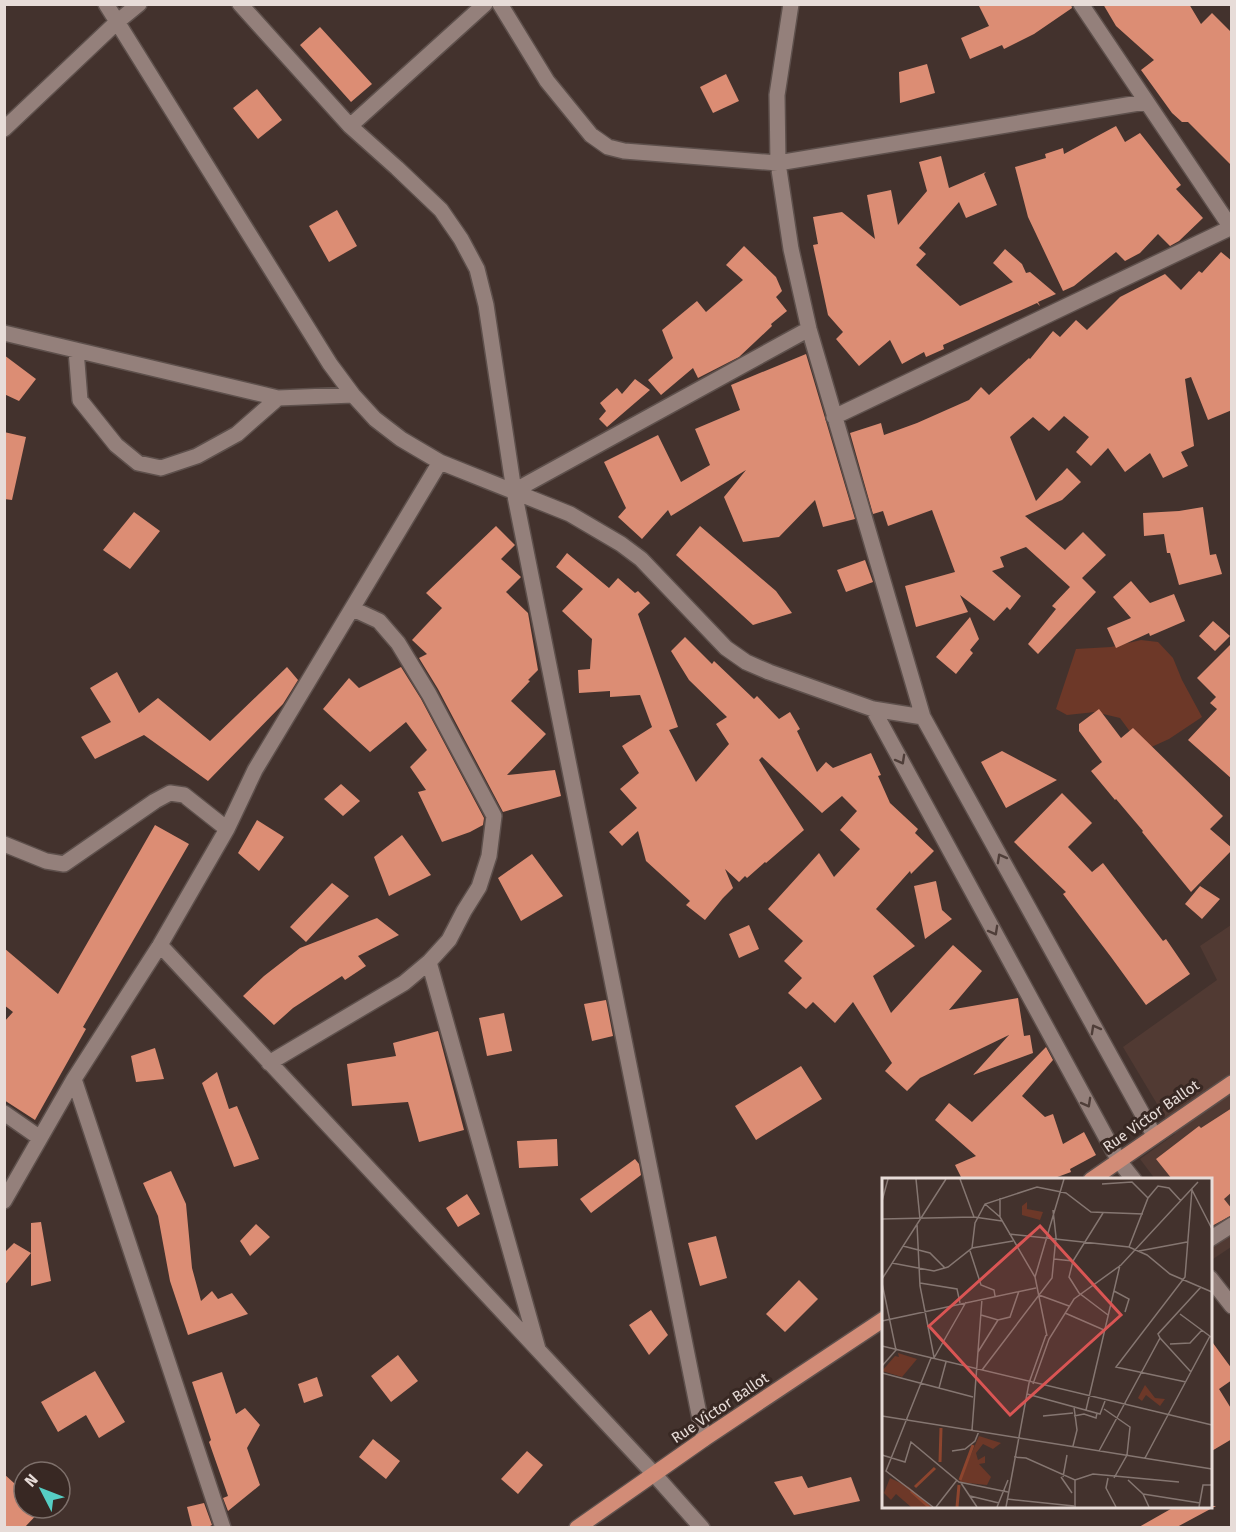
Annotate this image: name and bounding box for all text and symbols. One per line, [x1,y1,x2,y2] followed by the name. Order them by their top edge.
[894,754,905,764] one-way arrow
[997,854,1008,864] one-way arrow
[987,925,998,936] one-way arrow
[1091,1025,1102,1035] one-way arrow
[1099,1076,1203,1156] street label: Rue Victor Ballot
[1080,1096,1092,1107] one-way arrow
[882,1178,1212,1508] inset map
[668,1368,773,1447] street label: Rue Victor Ballot
[12,1460,72,1520] north arrow
[21,1470,42,1491] text: N

